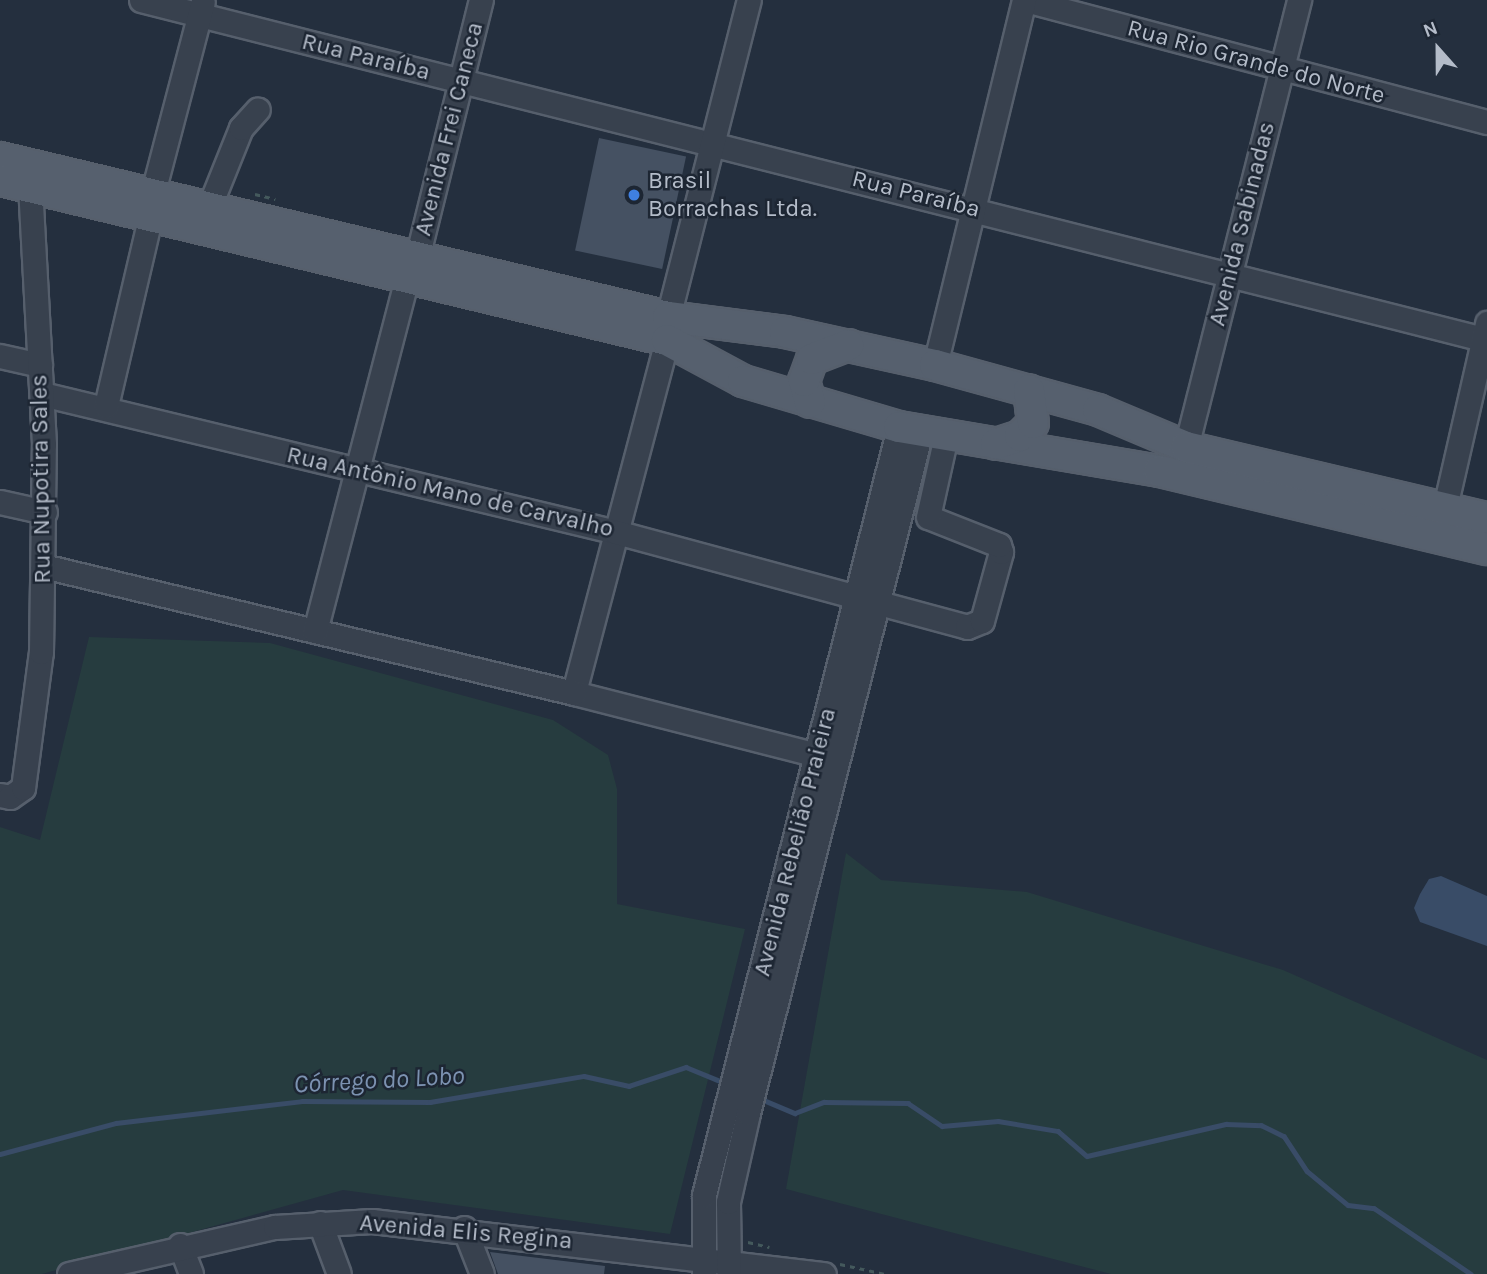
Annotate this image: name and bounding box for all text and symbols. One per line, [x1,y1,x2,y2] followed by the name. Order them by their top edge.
[1124,14,1388,110] street label: Rua Rio Grande do Norte
[1403,14,1473,84] north arrow
[1420,17,1441,42] text: N
[409,19,489,239] street label: Avenida Frei Caneca
[299,27,433,87] street label: Rua Paraíba
[1203,119,1281,329] street label: Avenida Sabinadas
[849,164,983,224] street label: Rua Paraíba
[648,167,817,223] place label: Brasil Borrachas Ltda.
[626,187,642,203] marker: Brasil Borrachas Ltda.
[25,374,57,584] street label: Rua Nupotira Sales
[284,440,616,544] street label: Rua Antônio Mano de Carvalho
[748,705,842,979] street label: Avenida Rebelião Praieira
[293,1060,465,1100] water label: Córrego do Lobo
[358,1208,574,1256] street label: Avenida Elis Regina

